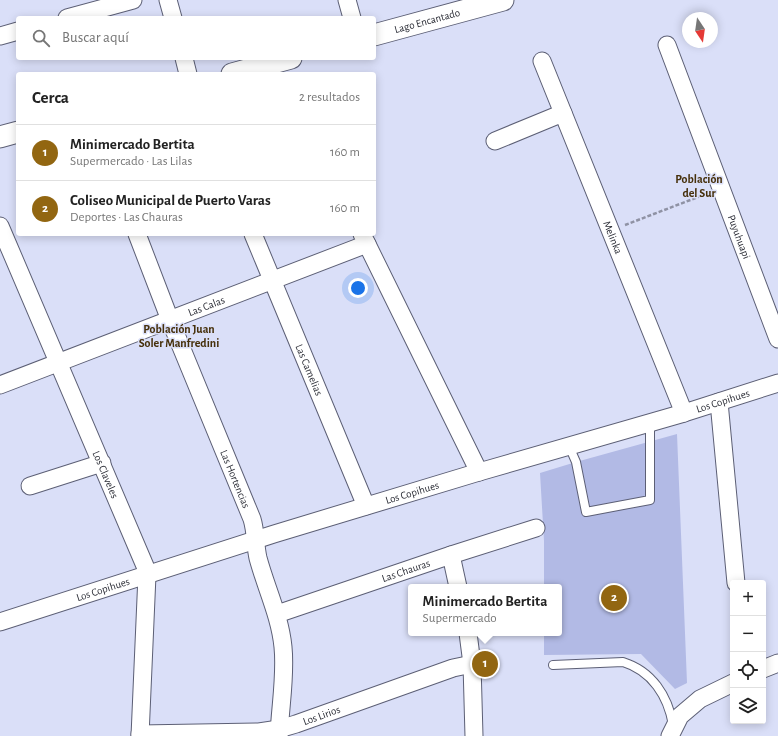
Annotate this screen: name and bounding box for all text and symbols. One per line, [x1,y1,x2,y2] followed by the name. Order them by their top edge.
[393,6,461,35] street label: Lago Encantado
[682,12,718,48] north arrow
[16,16,376,60] search box
[30,27,52,49] icon: search
[62,30,129,45] text: Buscar aquí
[32,89,69,106] text: Cerca
[299,91,360,104] text: 2 resultados
[70,137,195,152] text: Minimercado Bertita
[43,146,47,159] text: 1
[330,146,360,159] text: 160 m
[70,155,192,168] text: Supermercado · Las Lilas
[675,173,723,199] district label: Población del Sur
[70,193,271,208] text: Coliseo Municipal de Puerto Varas
[42,202,48,215] text: 2
[330,202,360,215] text: 160 m
[70,211,183,224] text: Deportes · Las Chauras
[726,213,753,260] street label: Puyuhuapi
[602,219,625,255] street label: Melinka
[348,278,368,298] your location
[186,294,226,318] street label: Las Calas
[139,323,219,349] district label: Población Juan Soler Manfredini
[294,342,325,397] street label: Las Camelias
[695,387,751,414] street label: Los Copihues
[219,448,252,510] street label: Las Hortencias
[91,449,121,500] street label: Los Claveles
[384,479,440,506] street label: Los Copihues
[380,557,431,584] street label: Las Chauras
[75,575,131,603] street label: Los Copihues
[730,580,766,724] map controls
[730,580,766,616] button: +
[601,583,627,613] pin: 2
[408,584,562,636] popup
[423,594,547,609] text: Minimercado Bertita
[423,612,497,625] text: Supermercado
[730,616,766,652] button: −
[472,649,498,679] pin: 1
[730,652,766,688] button: locate
[730,688,766,724] button: layers
[301,703,342,727] street label: Los Lirios

